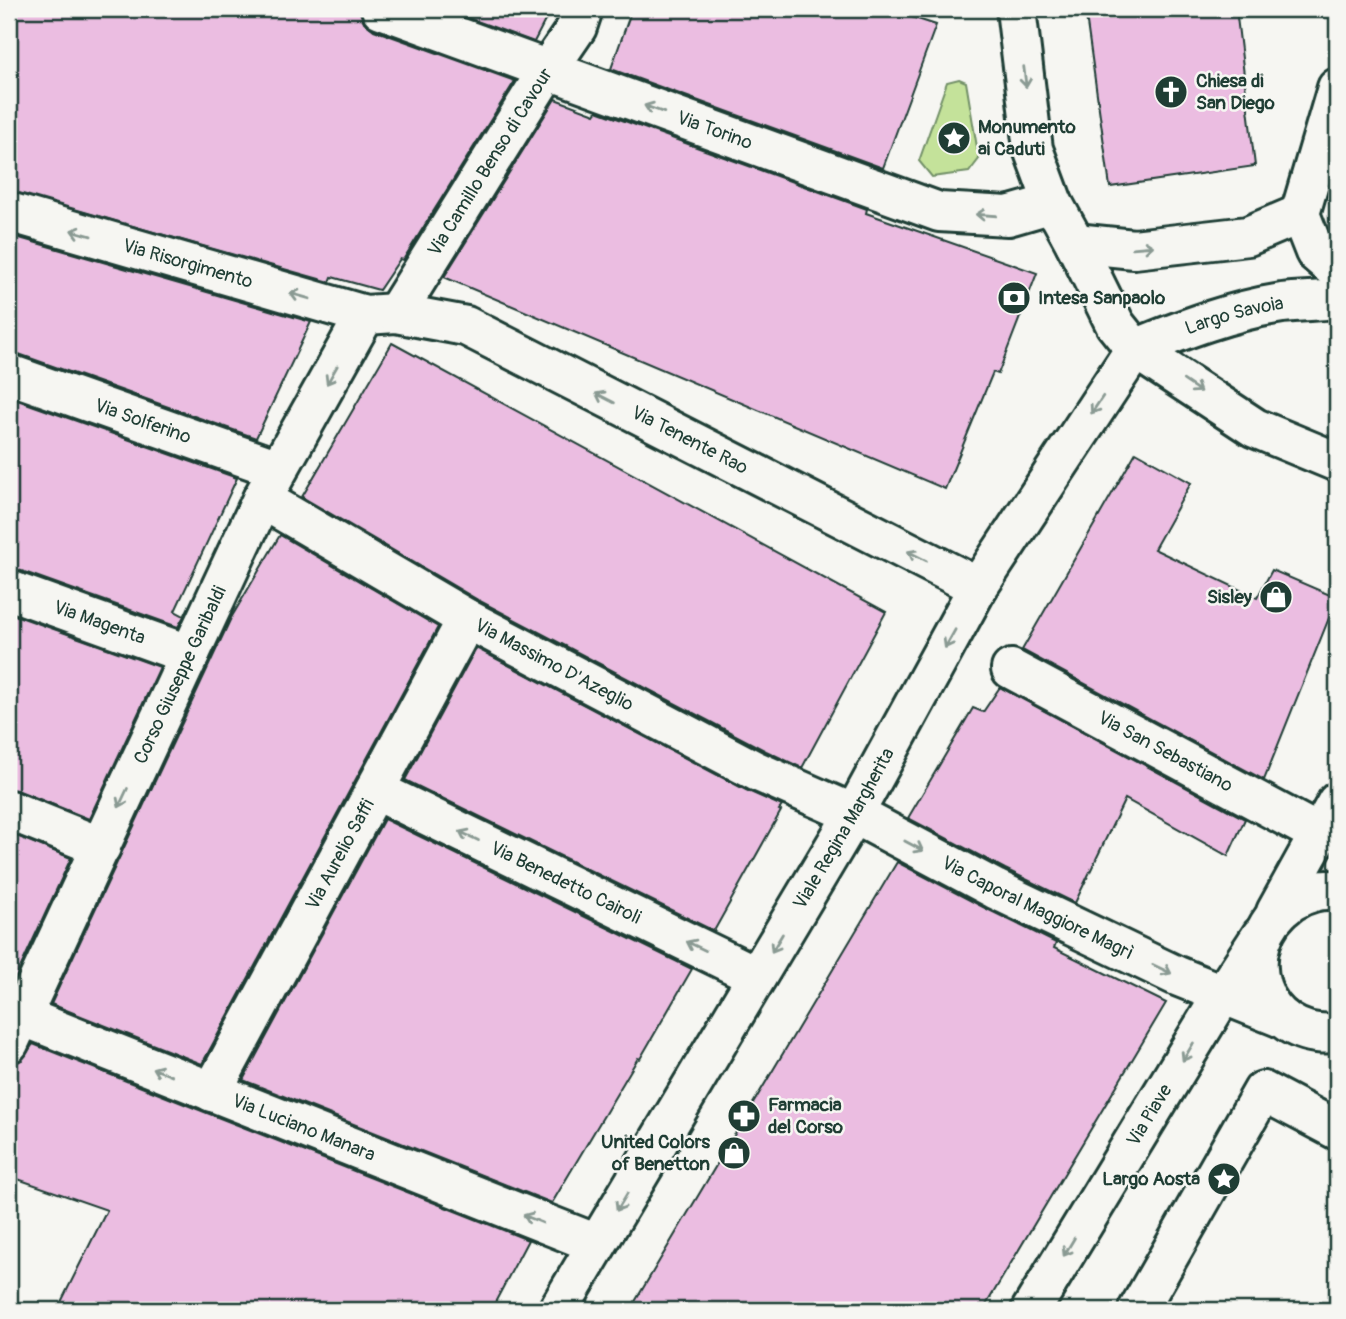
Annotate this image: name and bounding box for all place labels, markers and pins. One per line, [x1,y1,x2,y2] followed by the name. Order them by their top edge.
[1196,69,1275,115] place label: Chiesa di San Diego
[1152,73,1190,111] church icon: Chiesa di San Diego
[978,115,1077,161] place label: Monumento ai Caduti
[935,119,973,157] place icon: Monumento ai Caduti
[995,279,1033,317] bank icon: Intesa Sanpaolo
[1038,286,1166,310] place label: Intesa Sanpaolo
[1257,578,1295,616] shop icon: Sisley
[1207,585,1253,609] place label: Sisley
[768,1093,844,1139] place label: Farmacia del Corso
[725,1097,763,1135] pharmacy icon: Farmacia del Corso
[601,1130,710,1176] place label: United Colors of Benetton
[715,1134,753,1172] shop icon: United Colors of Benetton
[1205,1160,1243,1198] place icon: Largo Aosta
[1102,1167,1200,1191] place label: Largo Aosta

